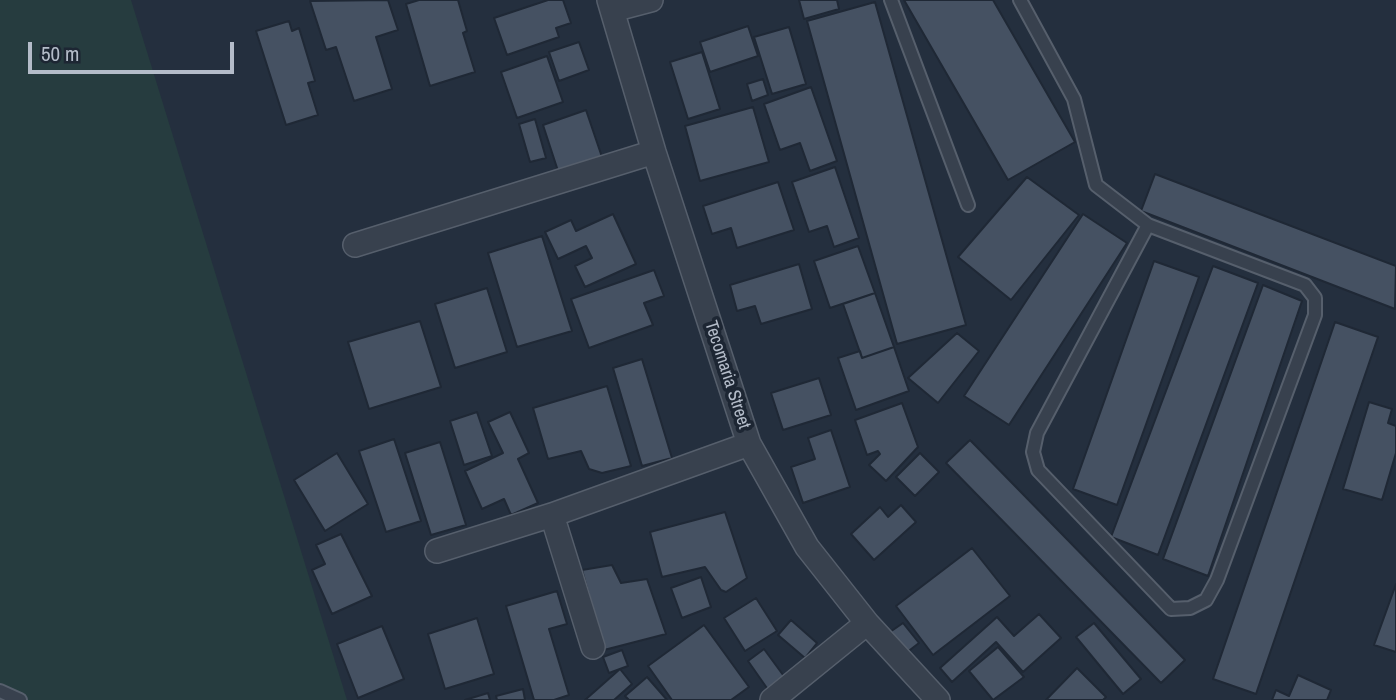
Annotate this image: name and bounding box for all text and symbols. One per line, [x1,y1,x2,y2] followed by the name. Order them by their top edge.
[32,28,238,72] scale bar
[41,39,79,68] text: 50 m
[699,318,755,432] street label: Tecomaria Street

